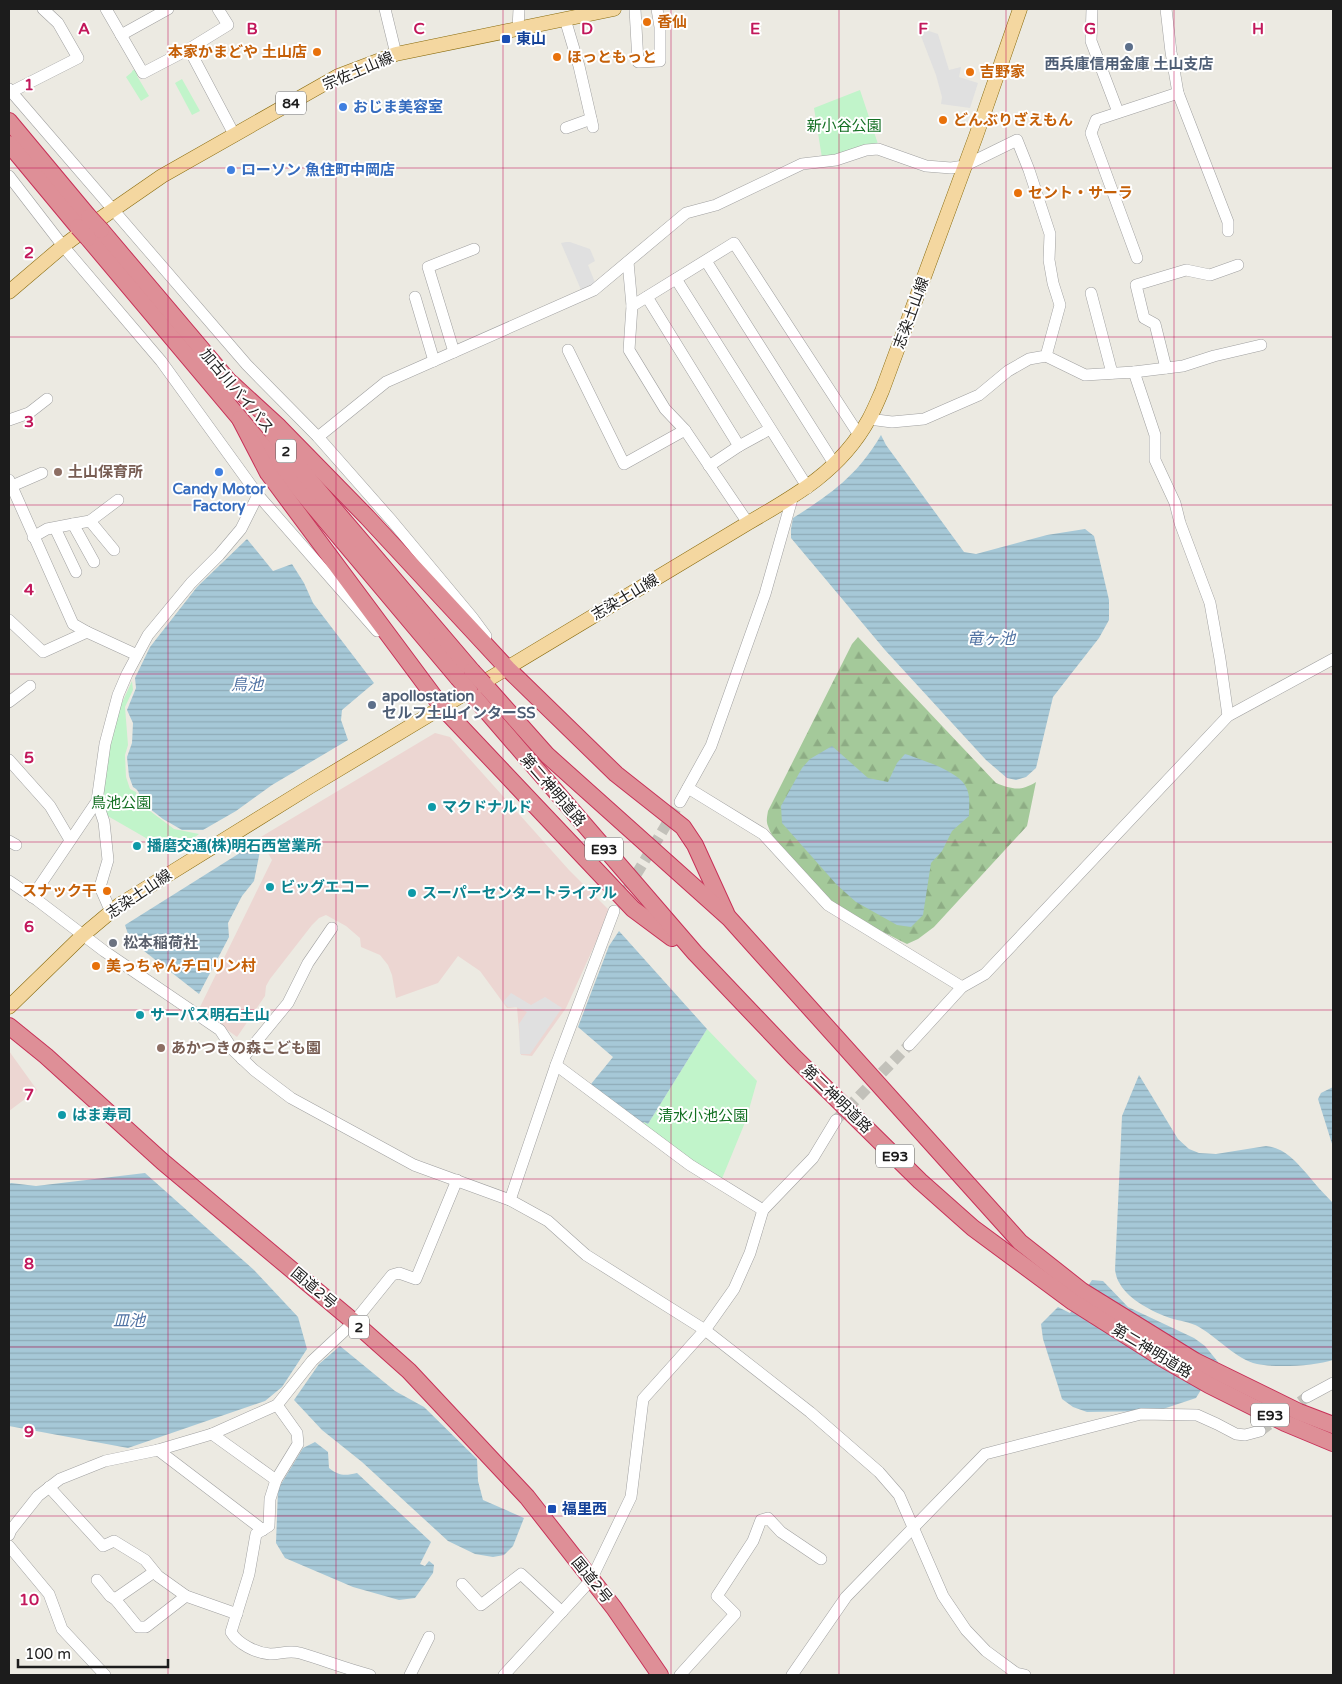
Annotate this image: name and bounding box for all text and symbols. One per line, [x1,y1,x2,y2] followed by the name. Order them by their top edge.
[657,13,687,31] place label: 香仙
[641,16,653,28] marker: 香仙
[78,19,90,39] text: A
[246,19,258,39] text: B
[413,19,425,39] text: C
[581,19,593,39] text: D
[750,19,760,39] text: E
[918,19,928,39] text: F
[1084,19,1096,39] text: G
[1252,19,1264,39] text: H
[516,30,546,48] place label: 東山
[500,33,512,45] marker: 東山
[1123,41,1135,53] marker: 西兵庫信用金庫 土山支店
[168,43,307,61] place label: 本家かまどや 土山店
[311,46,323,58] marker: 本家かまどや 土山店
[320,48,396,94] street label: 宗佐土山線
[567,48,657,66] place label: ほっともっと
[551,51,563,63] marker: ほっともっと
[1045,55,1213,73] place label: 西兵庫信用金庫 土山支店
[980,63,1025,81] place label: 吉野家
[964,66,976,78] marker: 吉野家
[24,75,34,95] text: 1
[276,92,306,115] road number: 84
[353,98,443,116] place label: おじま美容室
[337,101,349,113] marker: おじま美容室
[953,111,1073,129] place label: どんぶりざえもん
[937,114,949,126] marker: どんぶりざえもん
[806,117,882,135] park label: 新小谷公園
[241,161,395,179] place label: ローソン 魚住町中岡店
[225,164,237,176] marker: ローソン 魚住町中岡店
[1028,184,1133,202] place label: セント・サーラ
[1012,187,1024,199] marker: セント・サーラ
[24,243,34,263] text: 2
[890,275,932,351] street label: 志染土山線
[196,345,278,437] street label: 加古川バイパス
[24,412,34,432] text: 3
[276,440,296,462] road number: 2
[68,463,143,481] place label: 土山保育所
[52,466,64,478] marker: 土山保育所
[213,466,225,478] marker: Candy Motor Factory
[172,480,266,516] place label: Candy Motor Factory
[588,570,662,624] street label: 志染土山線
[24,580,34,600] text: 4
[967,629,1017,649] water label: 竜ヶ池
[231,675,265,695] water label: 鳥池
[382,687,535,722] place label: apollostation セルフ土山インターSS
[366,699,378,711] marker: apollostation セルフ土山インターSS
[24,748,34,768] text: 5
[517,750,589,830] street label: 第二神明道路
[91,794,151,812] park label: 鳥池公園
[442,798,532,816] place label: マクドナルド
[426,801,438,813] marker: マクドナルド
[147,837,321,855] place label: 播磨交通(株)明石西営業所
[585,838,623,861] road number: E93
[131,840,143,852] marker: 播磨交通(株)明石西営業所
[103,866,175,922] street label: 志染土山線
[280,878,370,896] place label: ビッグエコー
[264,881,276,893] marker: ビッグエコー
[22,882,97,900] place label: スナック干
[422,884,617,902] place label: スーパーセンタートライアル
[101,885,113,897] marker: スナック干
[406,887,418,899] marker: スーパーセンタートライアル
[24,917,34,937] text: 6
[123,934,198,952] place label: 松本稲荷社
[107,937,119,949] marker: 松本稲荷社
[106,957,256,975] place label: 美っちゃんチロリン村
[90,960,102,972] marker: 美っちゃんチロリン村
[150,1006,270,1024] place label: サーパス明石土山
[134,1009,146,1021] marker: サーパス明石土山
[171,1039,321,1057] place label: あかつきの森こども園
[155,1042,167,1054] marker: あかつきの森こども園
[798,1061,876,1137] street label: 第二神明道路
[24,1085,34,1105] text: 7
[72,1106,132,1124] place label: はま寿司
[658,1107,748,1125] park label: 清水小池公園
[56,1109,68,1121] marker: はま寿司
[876,1144,914,1168] road number: E93
[24,1254,34,1274] text: 8
[287,1264,341,1312] street label: 国道2号
[113,1311,147,1331] water label: 皿池
[349,1315,369,1338] road number: 2
[1109,1320,1195,1382] street label: 第二神明道路
[1251,1404,1289,1426] road number: E93
[24,1422,34,1442] text: 9
[561,1500,607,1518] place label: 福里西
[546,1503,558,1515] marker: 福里西
[568,1553,616,1607] street label: 国道2号
[19,1590,39,1610] text: 10
[18,1636,168,1668] scale bar
[25,1645,71,1663] text: 100 m

